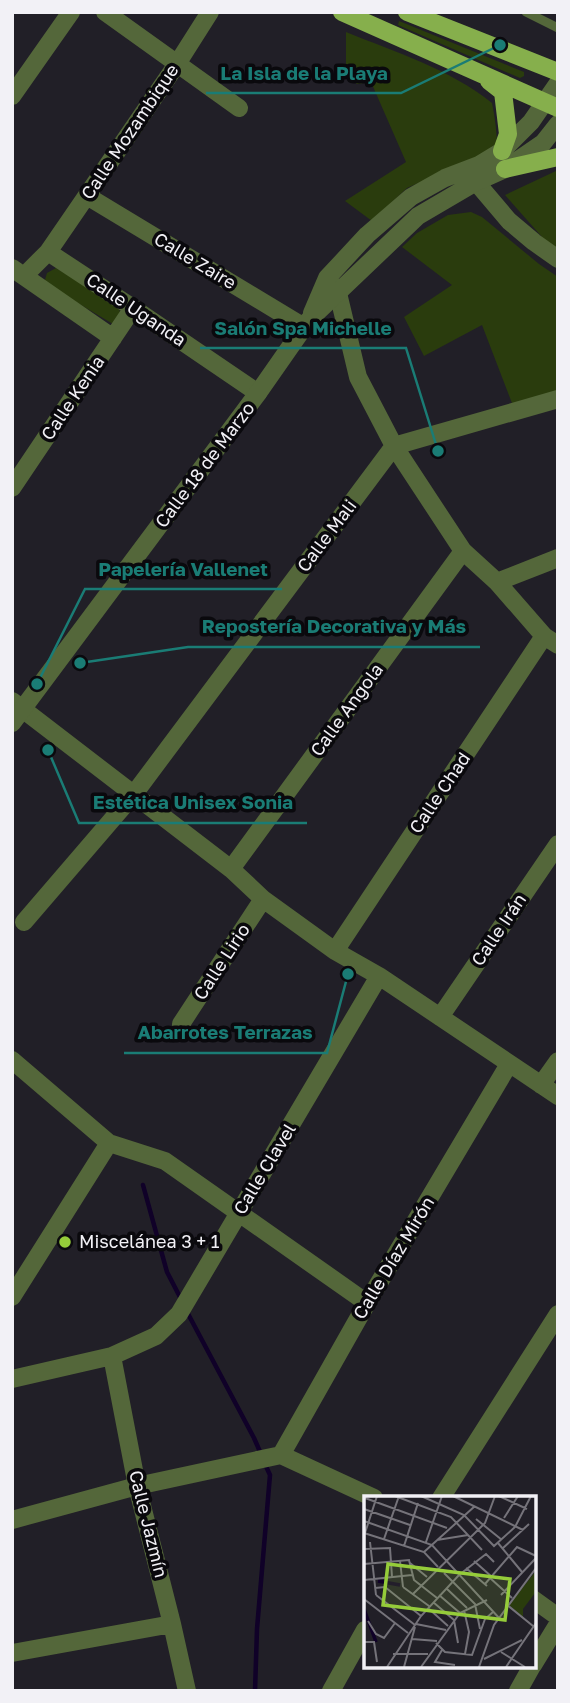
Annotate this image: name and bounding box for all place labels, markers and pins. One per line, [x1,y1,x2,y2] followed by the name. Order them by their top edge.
[206,53,401,93] callout: La Isla de la Playa
[200,308,406,348] callout: Salón Spa Michelle
[85,549,282,589] callout: Papelería Vallenet
[188,607,480,647] callout: Repostería Decorativa y Más
[79,783,307,823] callout: Estética Unisex Sonia
[124,1013,327,1053] callout: Abarrotes Terrazas
[79,1230,220,1252] place label: Miscelánea 3 + 1
[57,1234,73,1250] marker: Miscelánea 3 + 1

